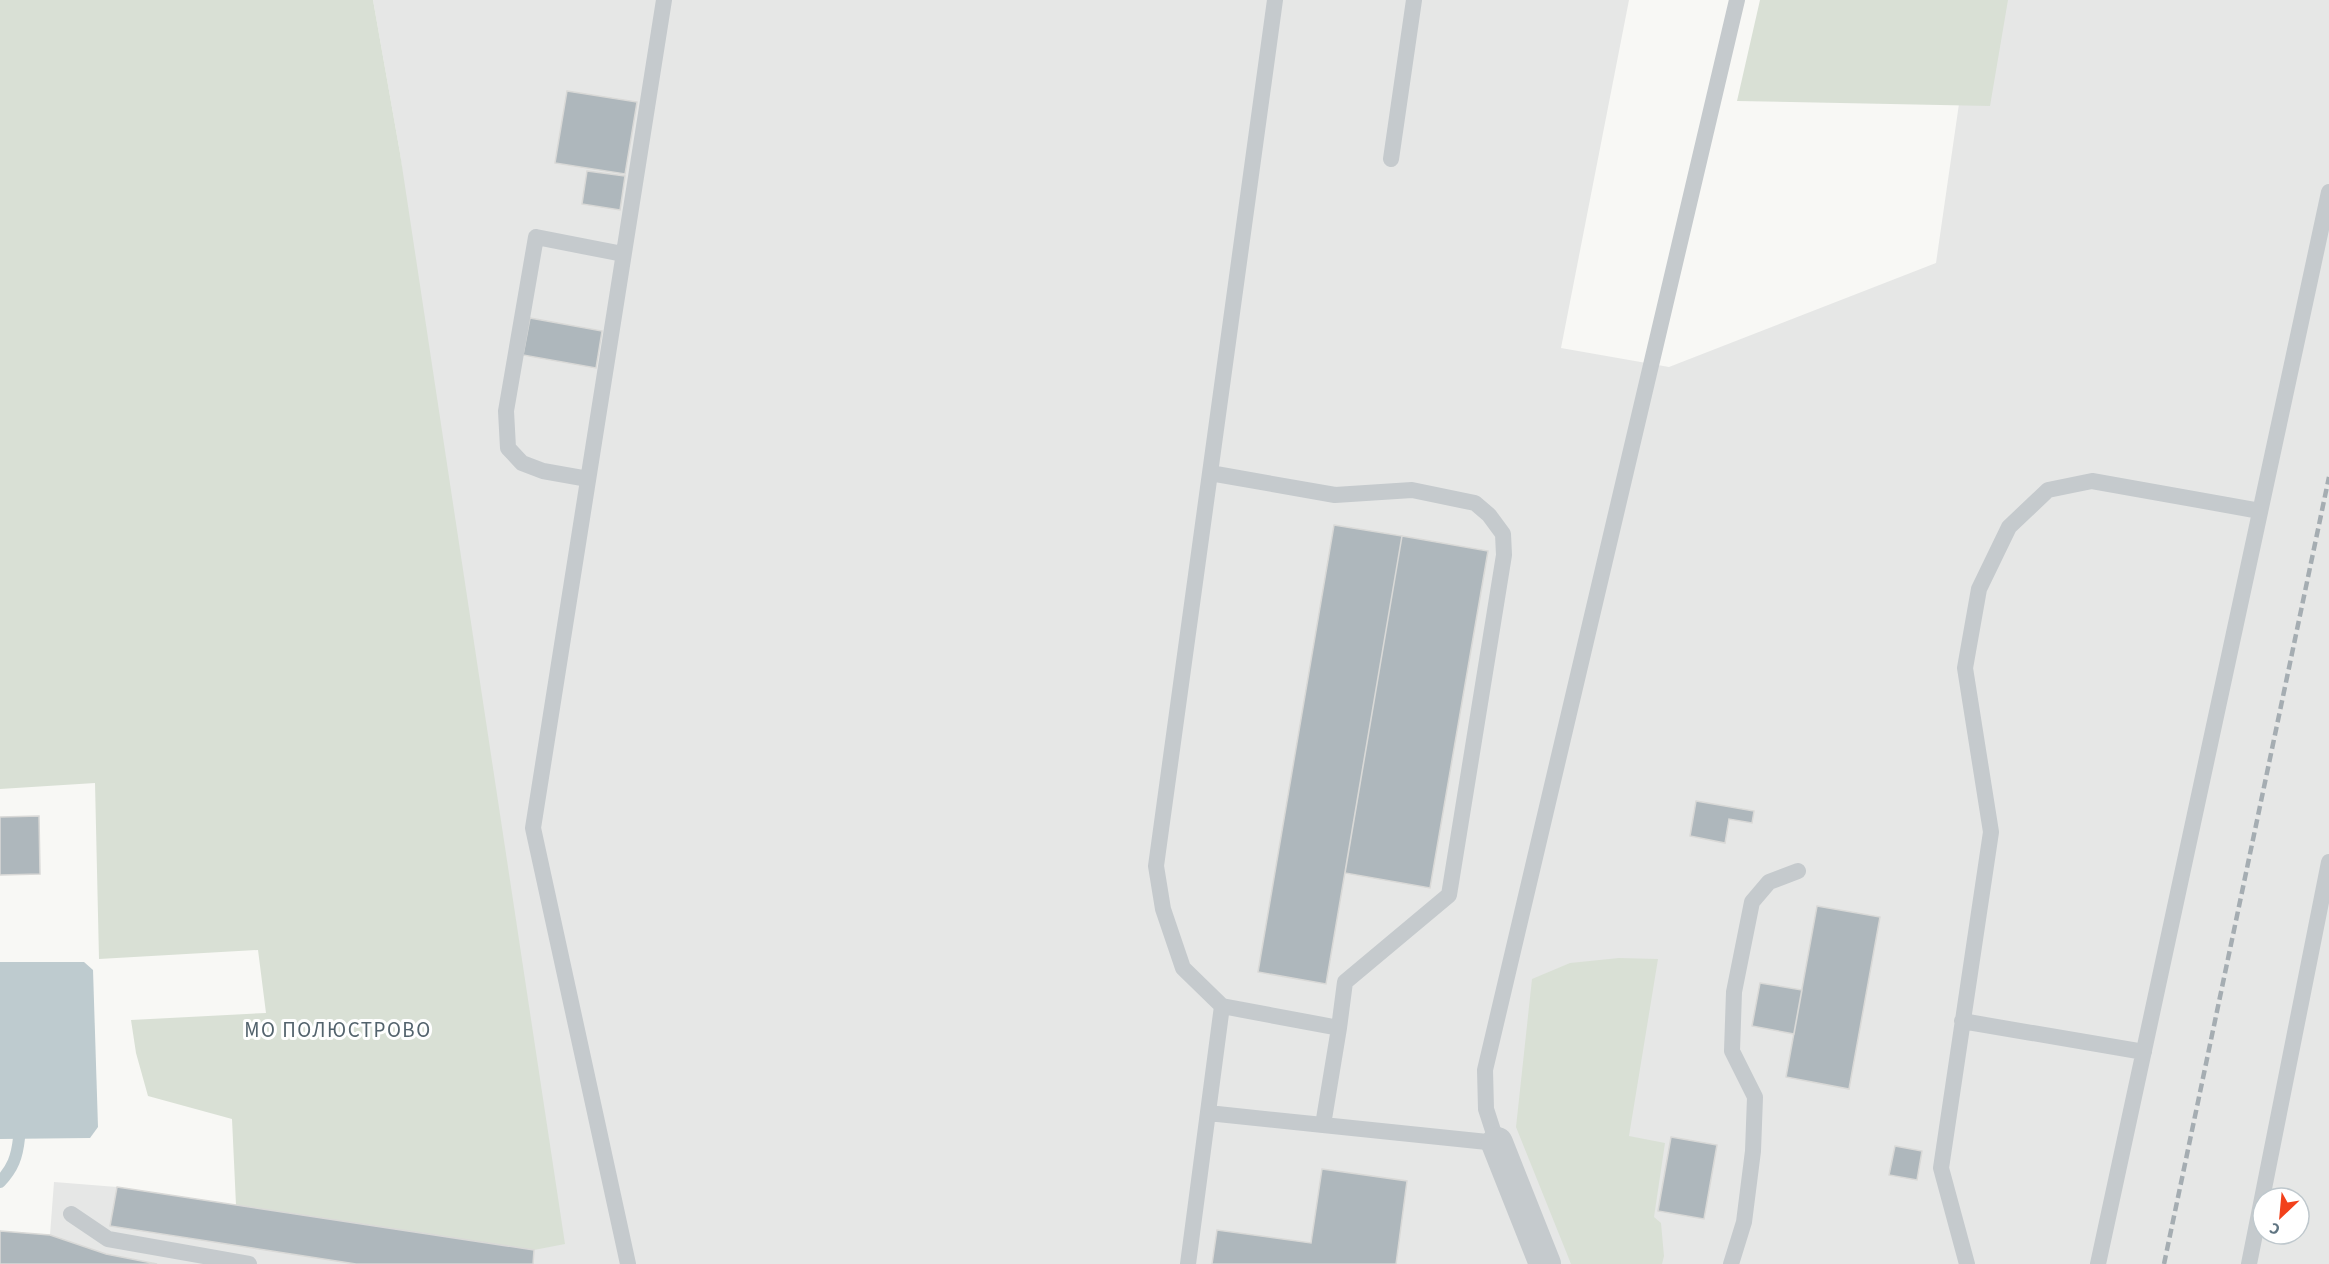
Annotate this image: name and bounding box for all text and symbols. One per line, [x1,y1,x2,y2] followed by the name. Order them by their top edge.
[244,1015,432,1045] district label: МО ПОЛЮСТРОВО
[2251,1186,2311,1246] north arrow
[2266,1217,2284,1241] text: С

